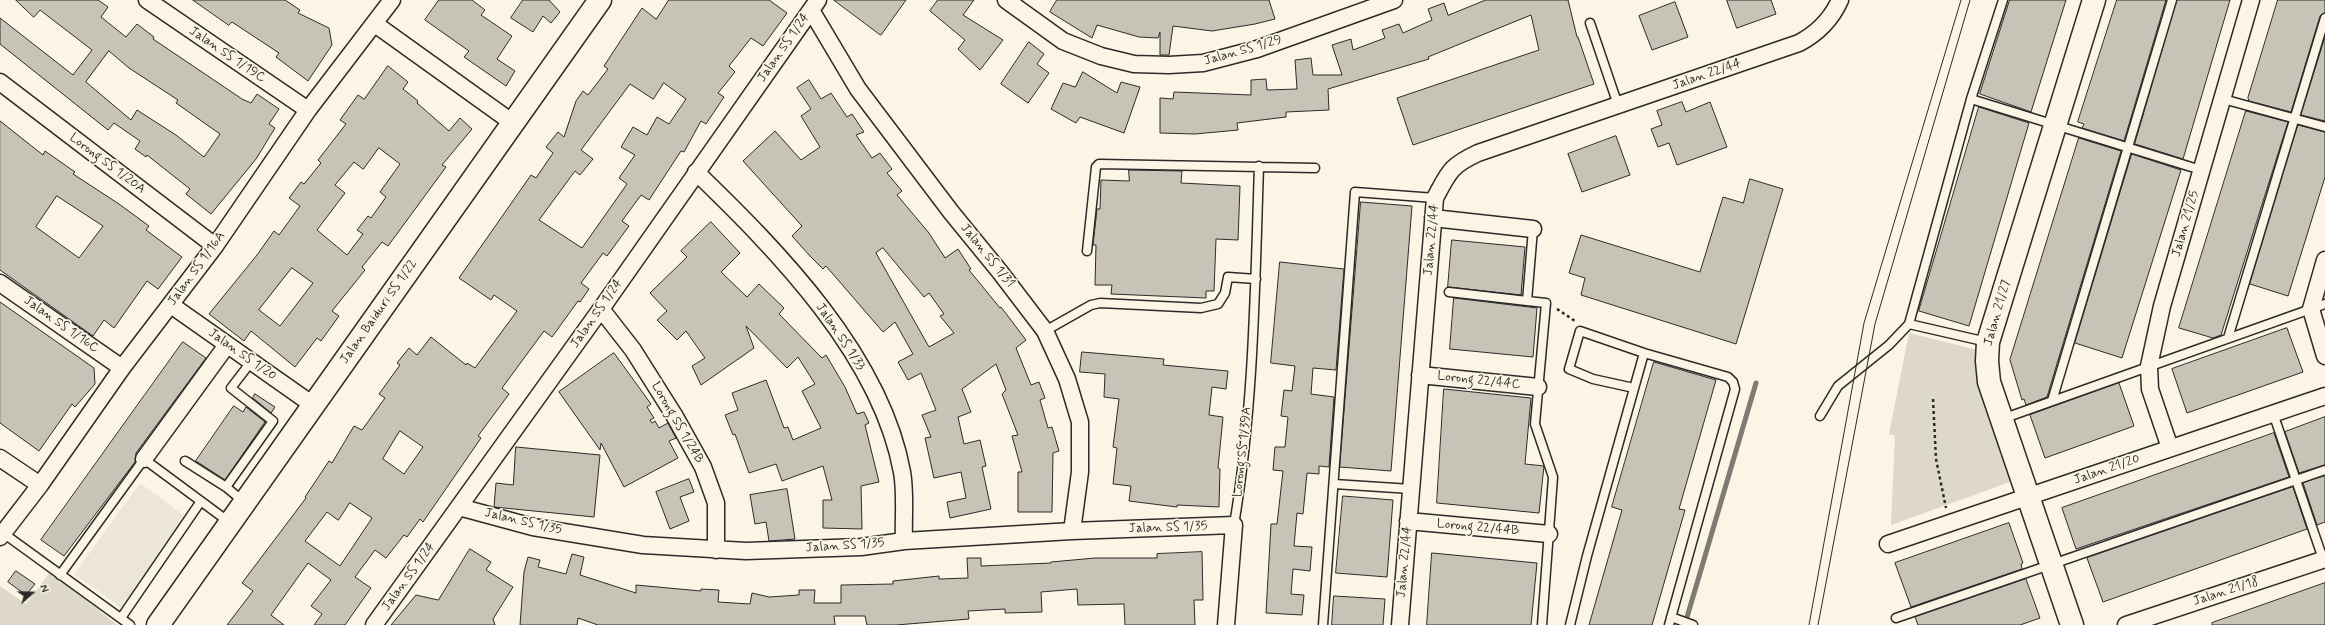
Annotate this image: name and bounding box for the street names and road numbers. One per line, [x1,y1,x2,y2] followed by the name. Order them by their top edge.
[755,11,813,85] street label: Jalan SS 1/24
[186,24,268,86] street label: Jalan SS 1/19C
[1202,32,1284,70] street label: Jalan SS 1/29
[1671,56,1743,94] street label: Jalan 22/44
[66,130,148,198] street label: Lorong SS 1/20A
[2169,189,2203,259] street label: Jalan 21/25
[1421,204,1443,276] street label: Jalan 22/44
[956,221,1018,291] street label: Jalan SS 1/31
[165,229,229,309] street label: Jalan SS 1/16A
[337,257,421,367] street label: Jalan Baiduri SS 1/22
[568,277,626,351] street label: Jalan SS 1/24
[1981,278,2015,348] street label: Jalan 21/27
[20,293,102,357] street label: Jalan SS 1/16C
[812,300,868,374] street label: Jalan SS 1/33
[205,326,279,384] street label: Jalan SS 1/20
[1437,369,1521,393] street label: Lorong 22/44C
[647,380,707,466] street label: Lorong SS 1/24B
[1230,406,1256,498] street label: Lorong SS 1/39A
[2072,451,2142,489] street label: Jalan 21/20
[483,506,563,538] street label: Jalan SS 1/35
[1436,517,1520,539] street label: Lorong 22/44B
[1128,519,1208,537] street label: Jalan SS 1/35
[1394,526,1416,598] street label: Jalan 22/44
[805,535,885,557] street label: Jalan SS 1/35
[379,540,439,614] street label: Jalan SS 1/24
[2191,574,2261,610] street label: Jalan 21/18

